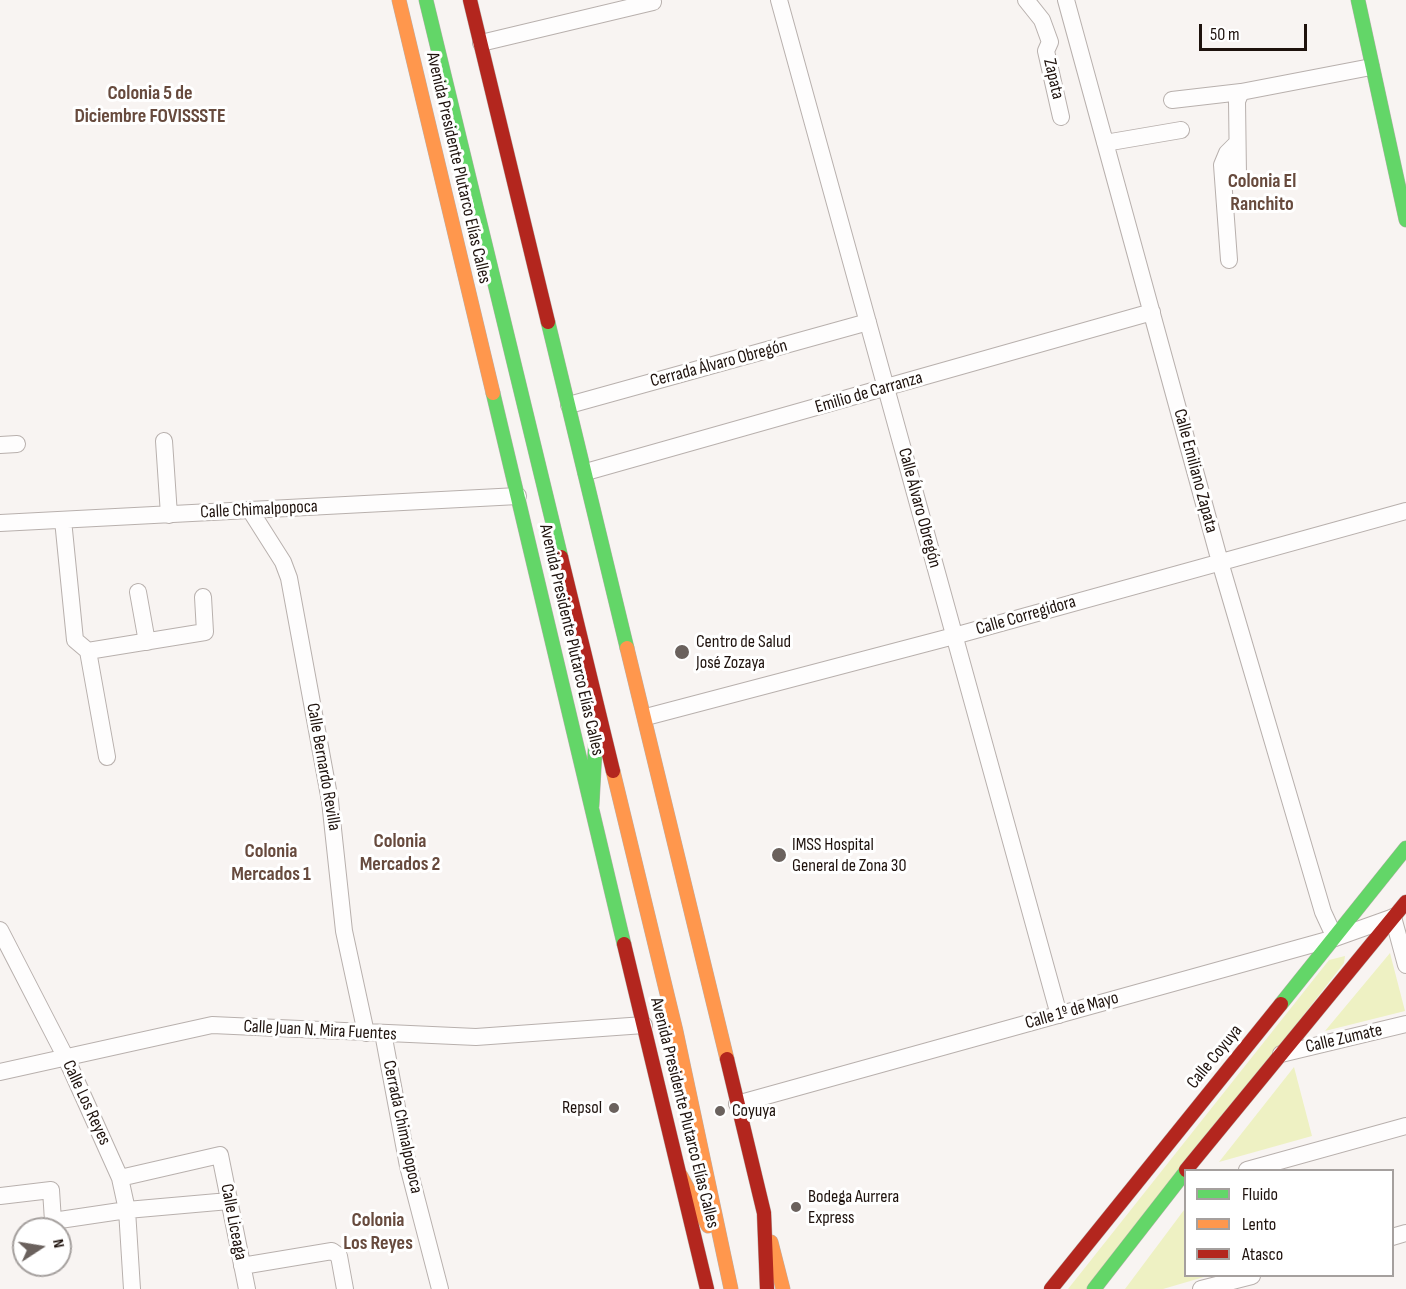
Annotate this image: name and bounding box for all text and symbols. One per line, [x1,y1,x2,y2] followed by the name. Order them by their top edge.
[1202,12,1310,50] scale bar
[1210,24,1240,45] text: 50 m
[421,50,495,286] street label: Avenida Presidente Plutarco Elías Calles
[1038,57,1068,101] street label: Zapata
[74,82,226,129] district label: Colonia 5 de Diciembre FOVISSSTE
[1228,170,1296,217] district label: Colonia El Ranchito
[648,335,790,393] street label: Cerrada Álvaro Obregón
[813,367,925,419] street label: Emilio de Carranza
[1168,407,1222,535] street label: Calle Emiliano Zapata
[893,446,945,570] street label: Calle Álvaro Obregón
[200,496,318,524] street label: Calle Chimalpopoca
[534,522,608,758] street label: Avenida Presidente Plutarco Elías Calles
[974,591,1078,641] street label: Calle Corregidora
[696,631,791,674] place label: Centro de Salud José Zozaya
[673,643,691,661] marker: Centro de Salud José Zozaya
[301,702,345,832] street label: Calle Bernardo Revilla
[360,830,440,877] district label: Colonia Mercados 2
[792,834,906,876] place label: IMSS Hospital General de Zona 30
[231,840,311,887] district label: Colonia Mercados 1
[770,846,788,864] marker: IMSS Hospital General de Zona 30
[1023,987,1121,1035] street label: Calle 1º de Mayo
[645,996,723,1230] street label: Avenida Presidente Plutarco Elías Calles
[243,1016,397,1046] street label: Calle Juan N. Mira Fuentes
[1304,1020,1384,1058] street label: Calle Zumate
[1183,1021,1247,1093] street label: Calle Coyuya
[57,1057,115,1149] street label: Calle Los Reyes
[377,1059,427,1195] street label: Cerrada Chimalpopoca
[562,1097,602,1119] place label: Repsol
[732,1100,776,1122] place label: Coyuya
[607,1101,621,1115] marker: Repsol
[713,1104,727,1118] marker: Coyuya
[1184,1169,1394,1277] legend
[215,1182,251,1262] street label: Calle Liceaga
[1242,1184,1278,1205] text: Fluido
[808,1186,899,1228] place label: Bodega Aurrera Express
[789,1200,803,1214] marker: Bodega Aurrera Express
[343,1209,413,1256] district label: Colonia Los Reyes
[1242,1214,1276,1235] text: Lento
[12,1217,72,1277] north arrow
[48,1237,68,1250] text: N
[1242,1244,1283,1265] text: Atasco

